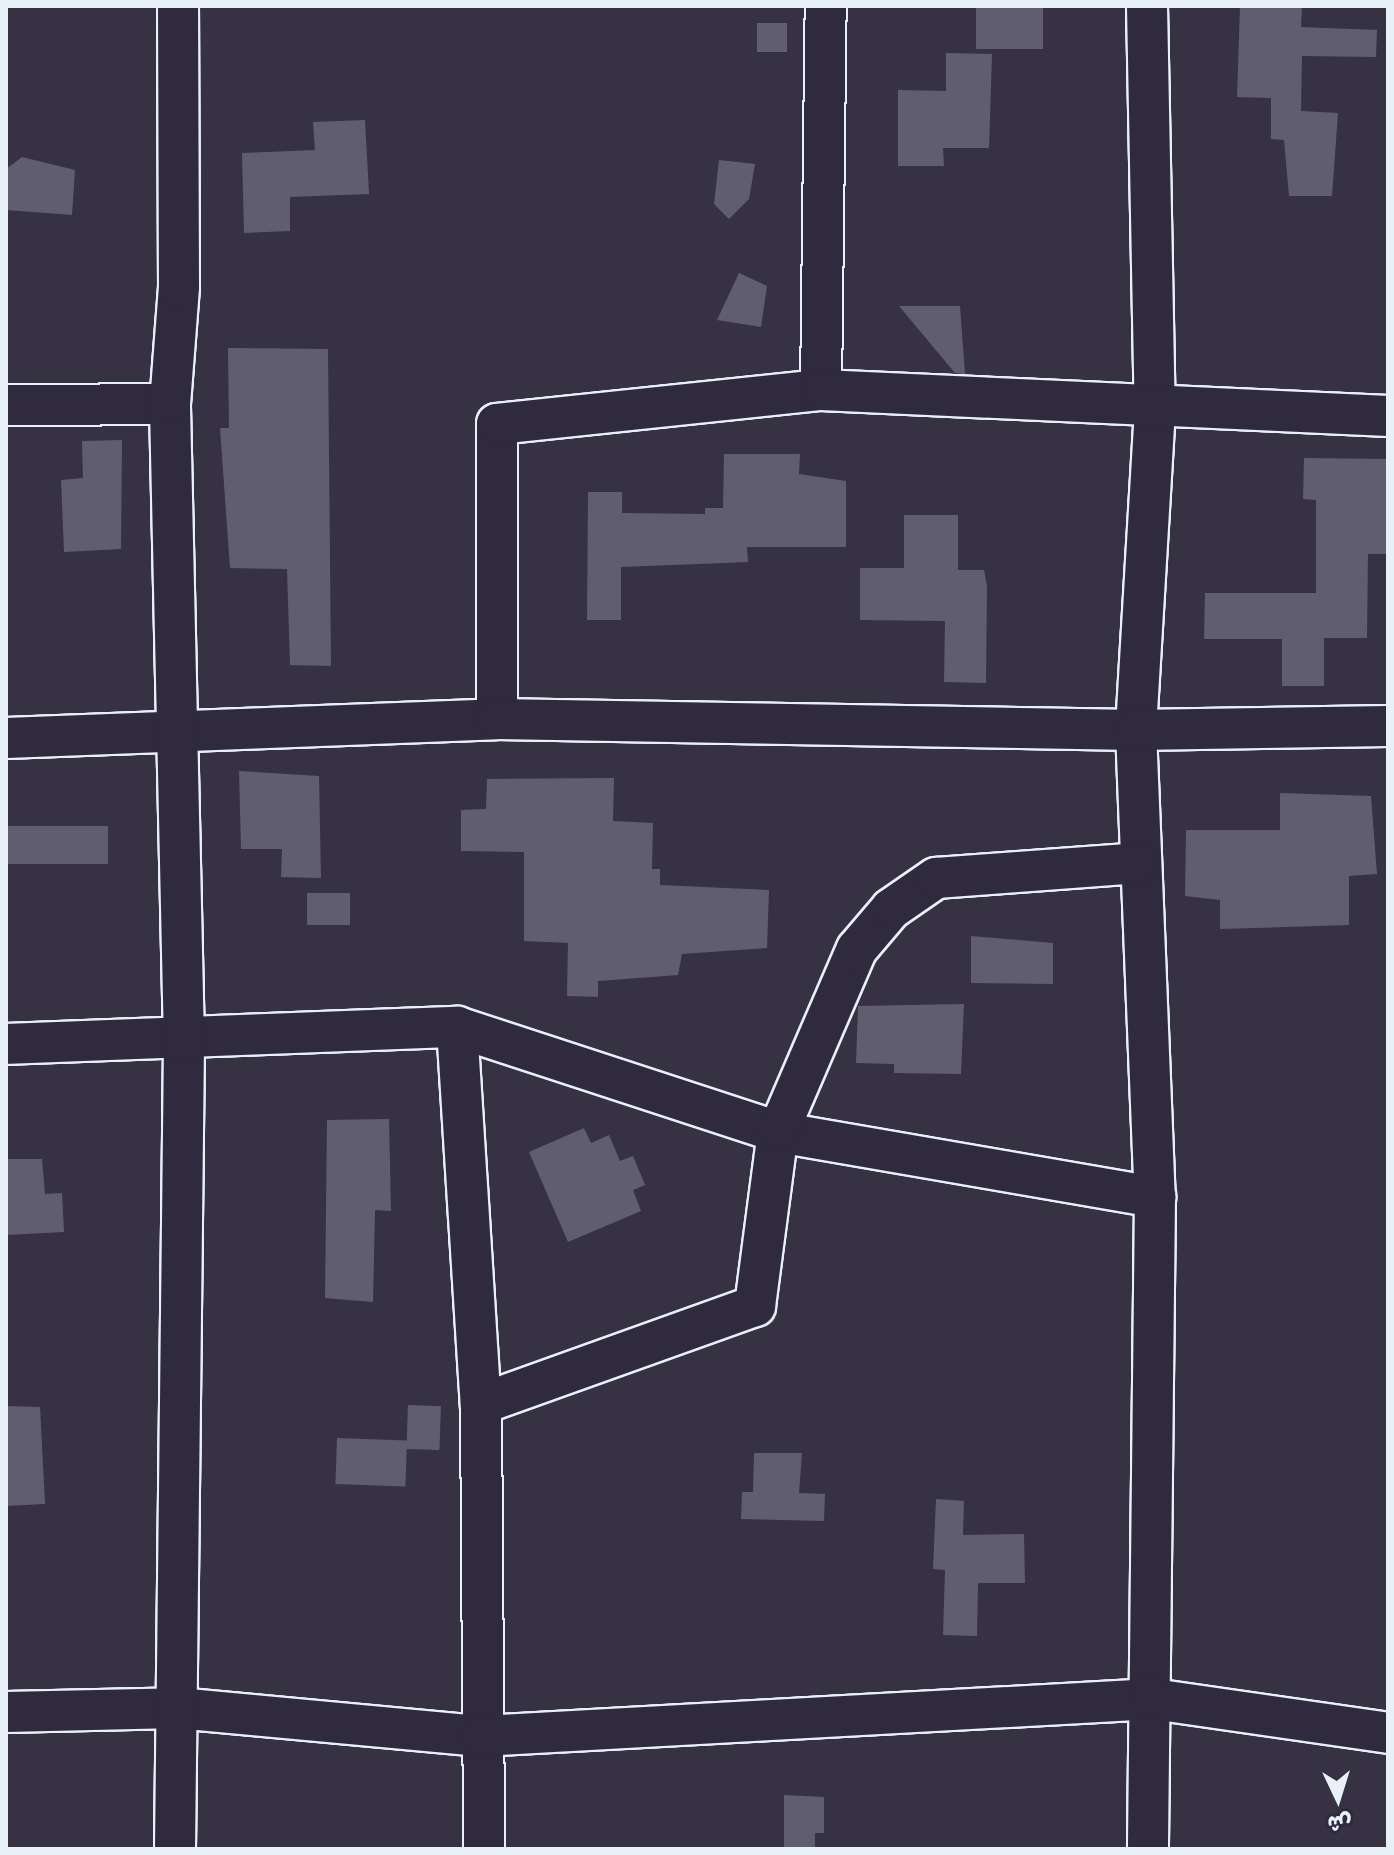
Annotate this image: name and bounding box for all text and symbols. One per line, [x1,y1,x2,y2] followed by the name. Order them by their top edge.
[1298,1759,1378,1839] north arrow
[1327,1809,1353,1838] text: ش

